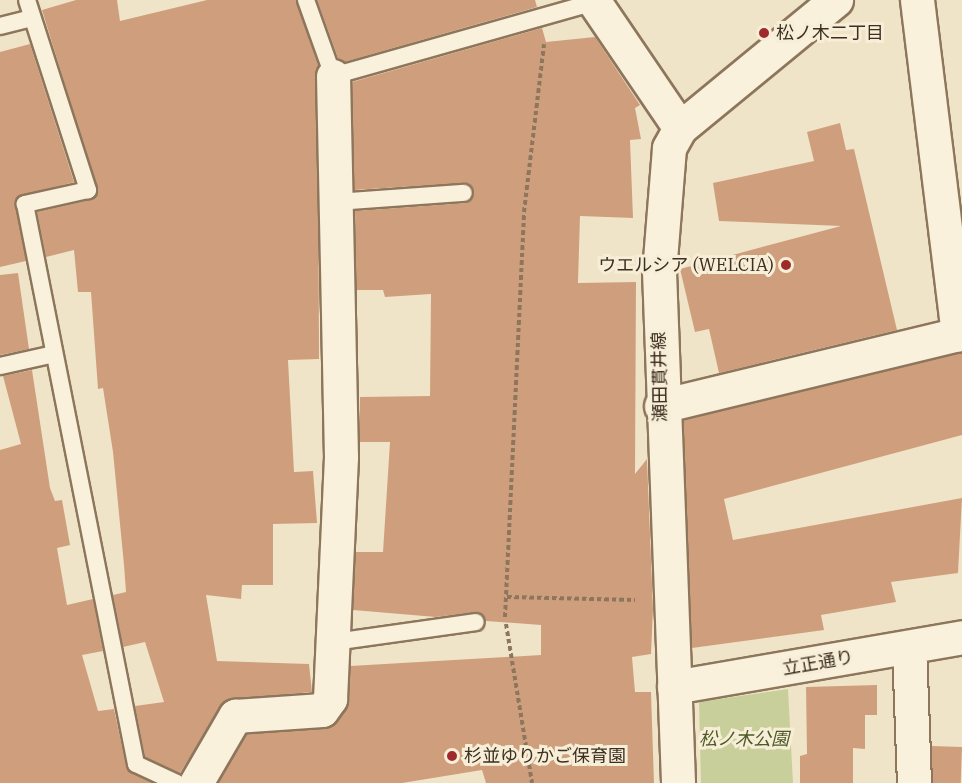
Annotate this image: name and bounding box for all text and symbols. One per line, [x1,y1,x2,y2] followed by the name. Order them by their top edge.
[776,22,884,44] place label: 松ノ木二丁目
[757,26,771,40] marker: 松ノ木二丁目
[598,254,774,276] place label: ウエルシア (WELCIA)
[779,258,793,272] marker: ウエルシア (WELCIA)
[648,332,672,422] street label: 瀬田貫井線
[781,646,855,680] street label: 立正通り
[699,728,789,750] park label: 松ノ木公園
[464,745,626,767] place label: 杉並ゆりかご保育園
[445,749,459,763] marker: 杉並ゆりかご保育園

